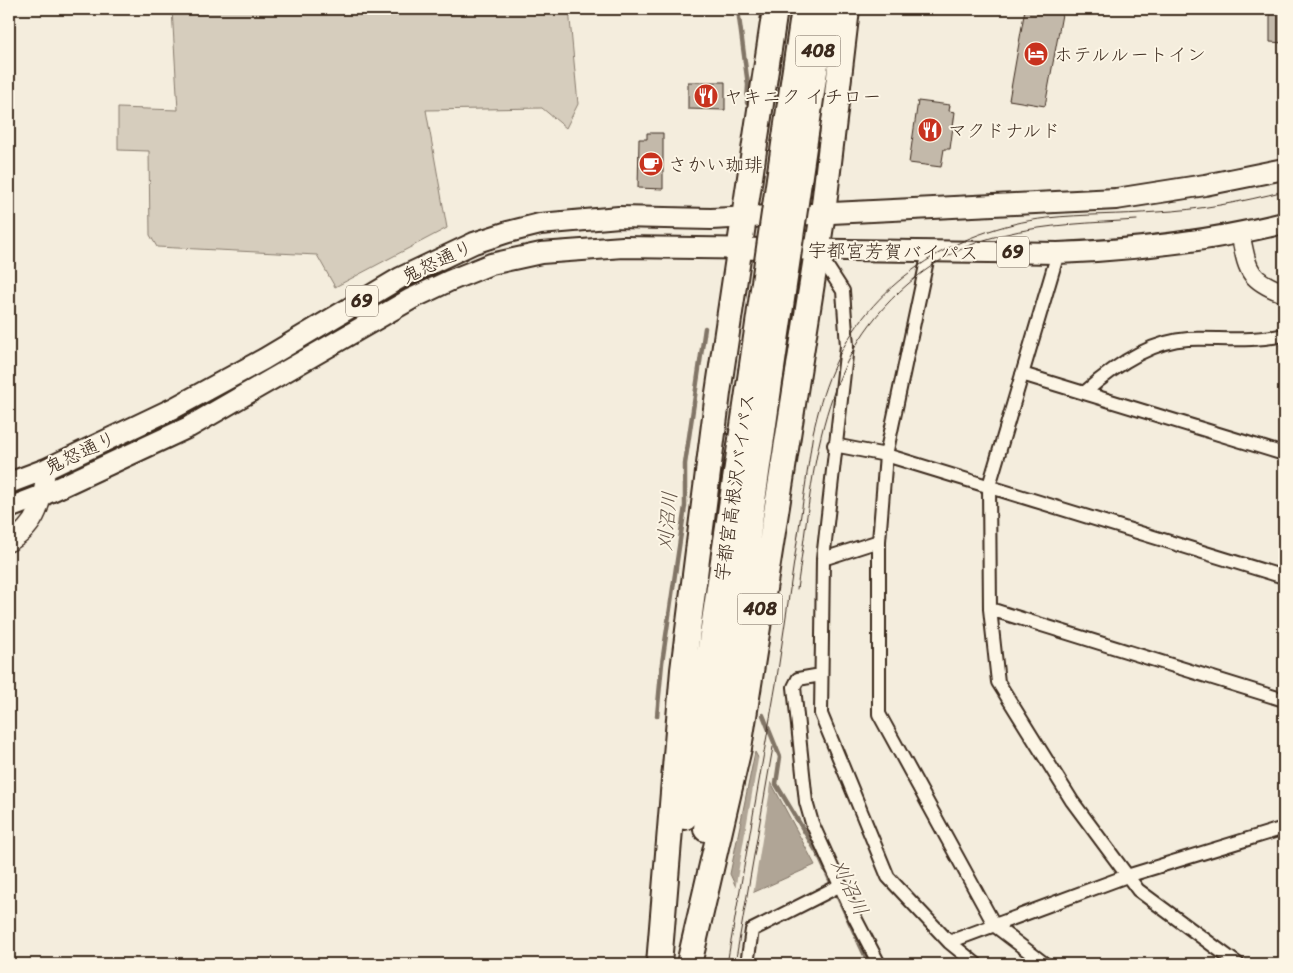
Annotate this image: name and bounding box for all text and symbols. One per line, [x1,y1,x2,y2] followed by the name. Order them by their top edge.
[796,36,840,66] road number: 408
[1054,38,1206,71] place label: ホテルルートイン
[1023,41,1049,67] hotel icon: ホテルルートイン
[724,80,881,113] place label: ヤキニク イチロー
[693,83,719,109] restaurant icon: ヤキニク イチロー
[948,114,1060,147] place label: マクドナルド
[917,117,943,143] restaurant icon: マクドナルド
[668,148,763,181] place label: さかい珈琲
[638,151,664,177] cafe icon: さかい珈琲
[396,230,479,292] street label: 鬼怒通り
[807,234,979,269] street label: 宇都宮芳賀バイパス
[997,236,1029,268] road number: 69
[346,286,378,316] road number: 69
[705,391,764,583] street label: 宇都宮高根沢バイパス
[39,421,122,483] street label: 鬼怒通り
[647,490,688,552] water label: 刈沼川
[738,594,782,624] road number: 408
[821,853,878,922] water label: 刈沼川

